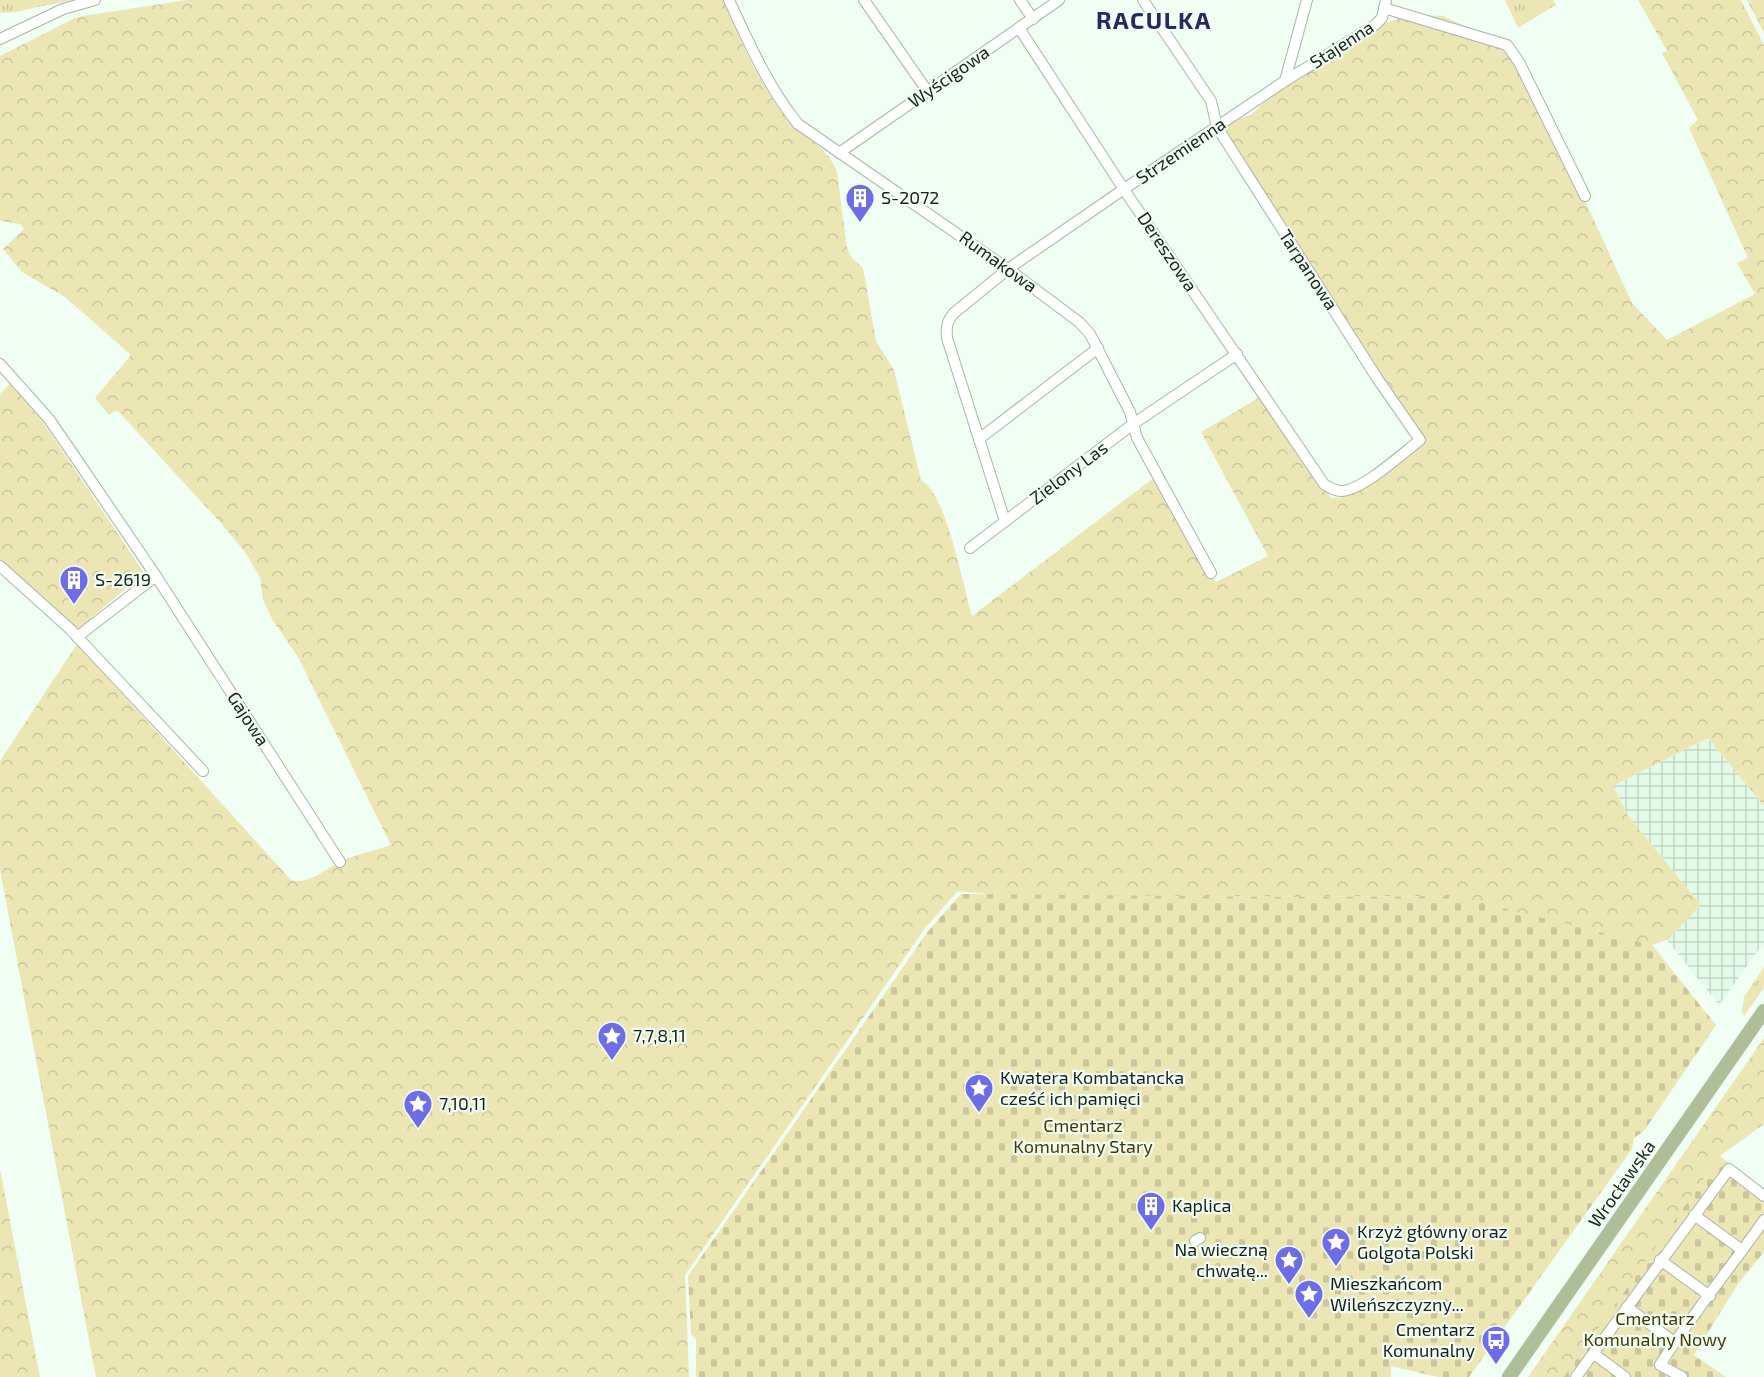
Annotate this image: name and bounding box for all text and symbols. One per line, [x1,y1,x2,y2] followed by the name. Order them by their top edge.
[1096,5,1212,34] district label: RACULKA
[1305,15,1378,73] street label: Stajenna
[904,40,993,112] street label: Wyścigowa
[1131,112,1230,188] street label: Strzemienna
[844,182,876,224] building icon: S-2072
[881,186,939,208] place label: S-2072
[1133,207,1203,295] street label: Dereszowa
[1275,225,1343,314] street label: Tarpanowa
[955,226,1042,297] street label: Rumakowa
[1025,436,1112,509] street label: Zielony Las
[58,564,90,606] building icon: S-2619
[95,568,151,590] place label: S-2619
[223,687,275,750] street label: Gajowa
[596,1020,628,1062] place icon: 7,7,8,11
[633,1024,686,1046] place label: 7,7,8,11
[1000,1066,1184,1109] place label: Kwatera Kombatancka cześć ich pamięci
[963,1072,995,1114] place icon: Kwatera Kombatancka cześć ich pamięci
[402,1088,434,1130] place icon: 7,10,11
[439,1092,486,1114] place label: 7,10,11
[1013,1114,1153,1157] park label: Cmentarz Komunalny Stary
[1583,1135,1659,1231] street label: Wrocławska
[1135,1190,1167,1232] building icon: Kaplica
[1172,1194,1231,1216] place label: Kaplica
[1357,1220,1508,1263] place label: Krzyż główny oraz Golgota Polski
[1320,1226,1352,1268] place icon: Krzyż główny oraz Golgota Polski
[1174,1238,1268,1281] place label: Na wieczną chwałę...
[1273,1244,1305,1286] place icon: Na wieczną chwałę...
[1330,1272,1464,1315] place label: Mieszkańcom Wileńszczyzny...
[1293,1278,1325,1320] place icon: Mieszkańcom Wileńszczyzny...
[1583,1307,1727,1350] park label: Cmentarz Komunalny Nowy
[1383,1318,1475,1361] place label: Cmentarz Komunalny
[1480,1324,1512,1366] bus stop icon: Cmentarz Komunalny

